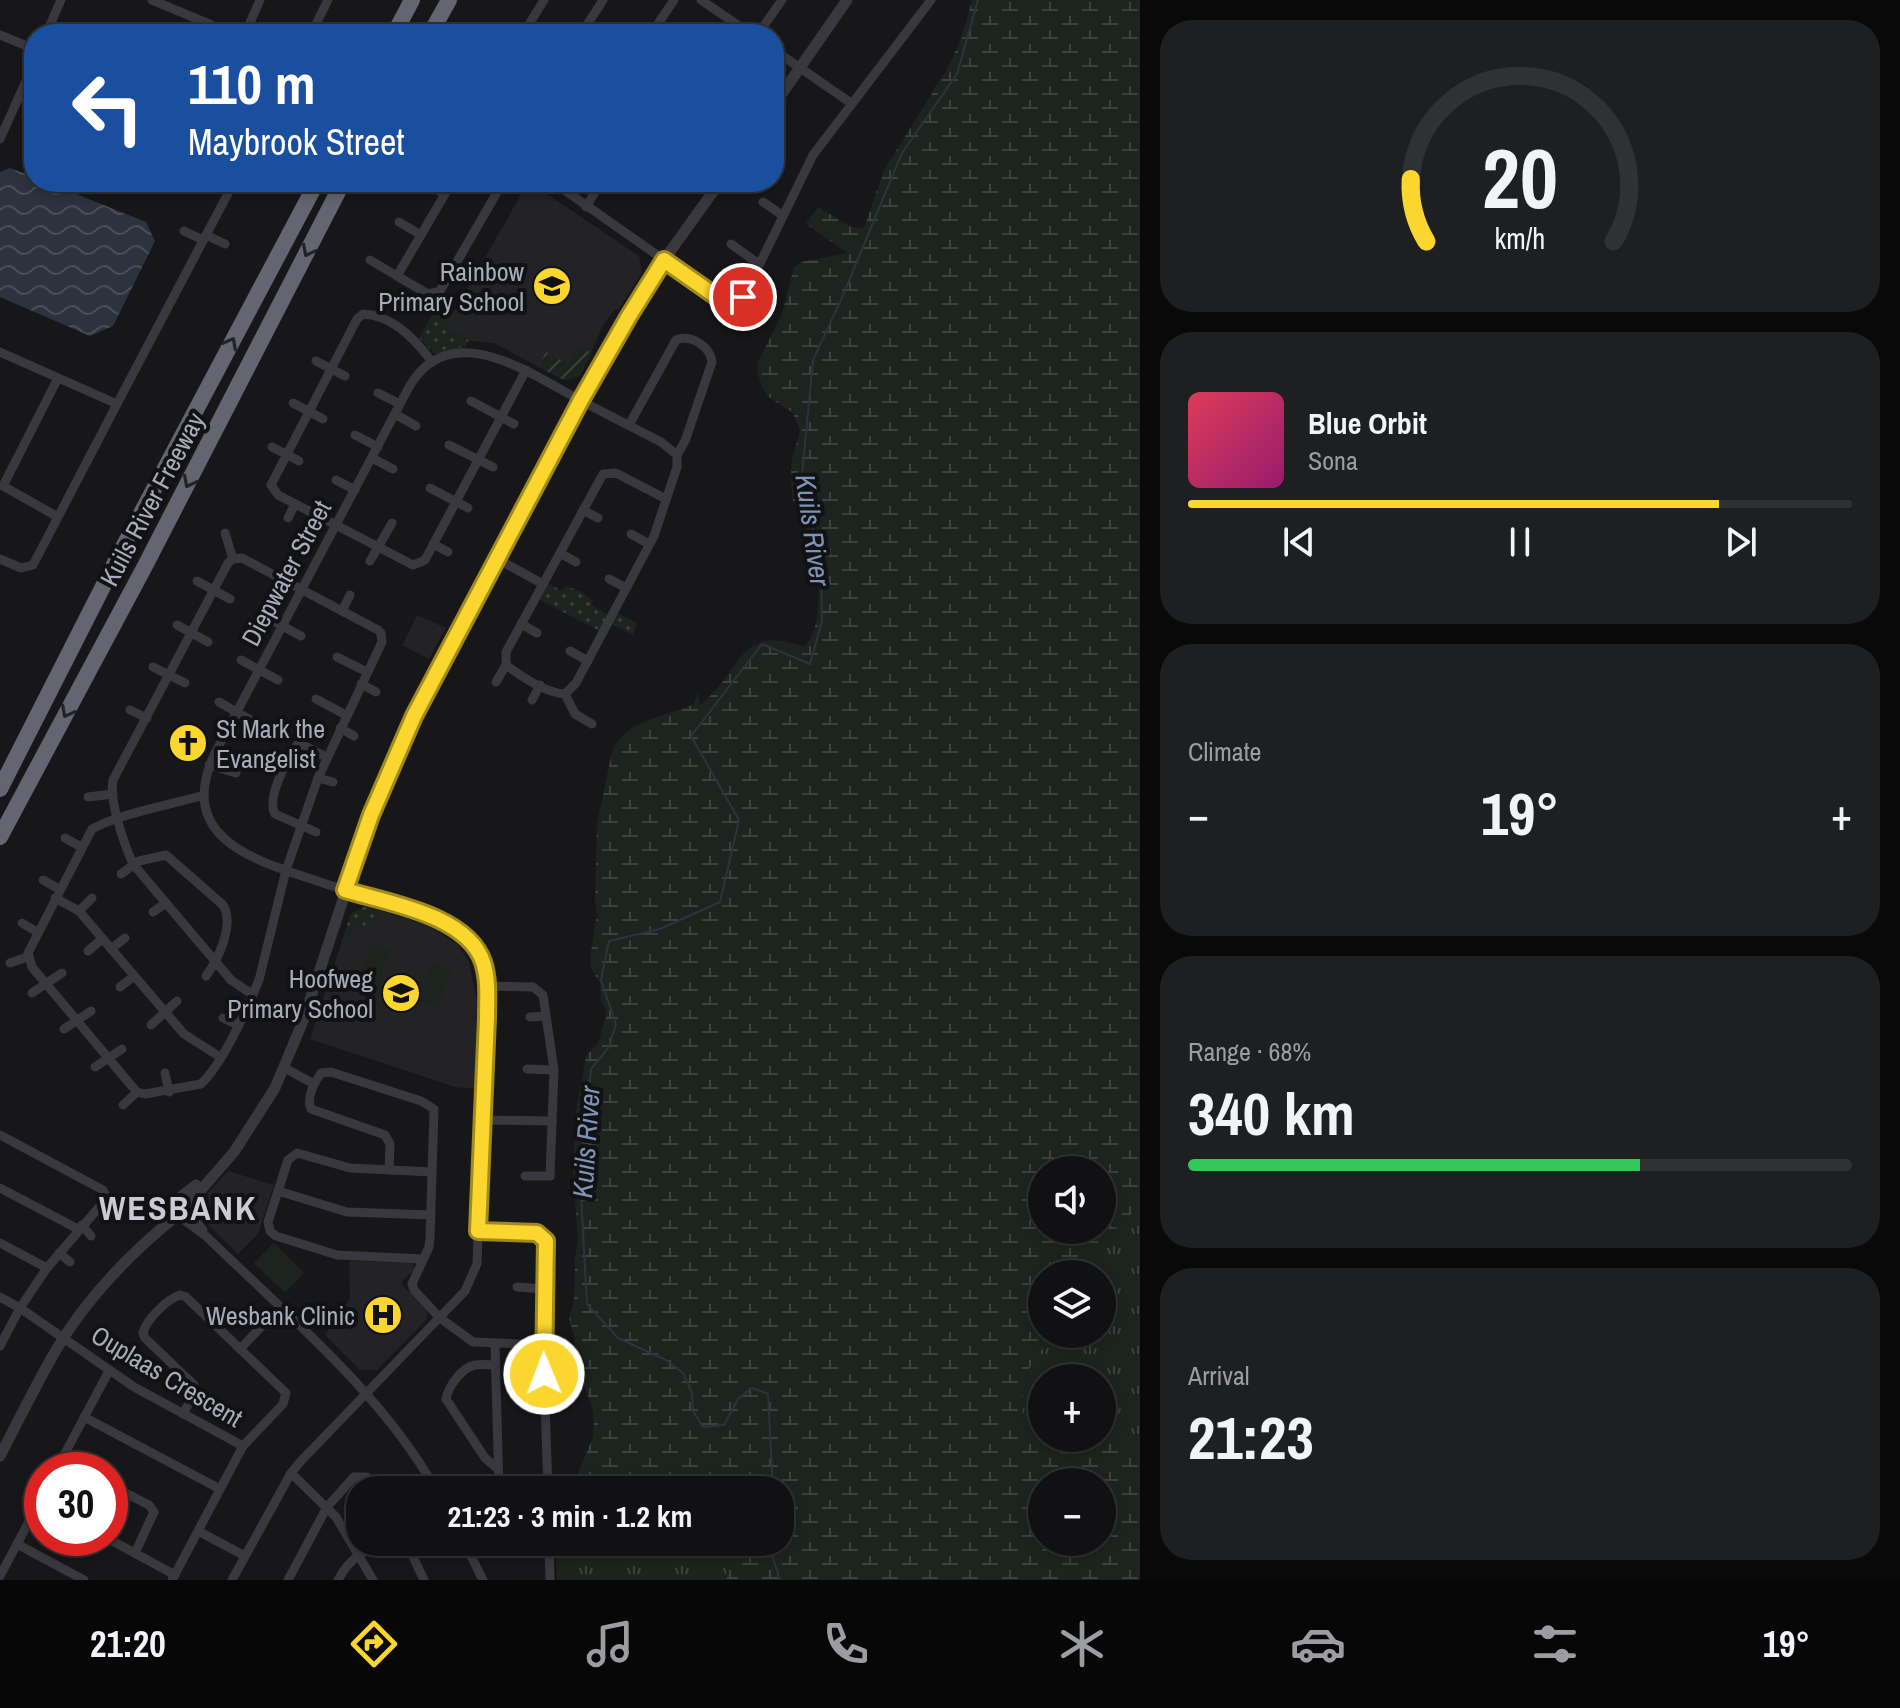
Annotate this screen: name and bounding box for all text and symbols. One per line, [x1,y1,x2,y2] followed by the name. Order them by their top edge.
[188,46,316,121] text: 110 m
[56,56,160,160] icon: left
[188,118,405,166] text: Maybrook Street
[1482,122,1558,234] text: 20
[1495,219,1545,258] text: km/h
[302,243,318,258] one-way arrow
[378,254,525,319] place label: Rainbow Primary School
[709,263,777,331] pin
[531,265,573,307] school or university icon: Rainbow Primary School
[721,275,765,319] icon: arrive
[221,337,236,352] one-way arrow
[1308,403,1427,443] text: Blue Orbit
[91,406,213,592] street label: Kuils River Freeway
[1308,443,1358,478] text: Sona
[786,472,840,590] water label: Kuils River
[183,474,198,489] one-way arrow
[233,494,339,652] street label: Diepwater Street
[1277,520,1321,564] icon: previous
[1498,520,1542,564] icon: pause
[1719,520,1763,564] icon: next
[61,704,77,718] one-way arrow
[216,711,325,776] place label: St Mark the Evangelist
[167,722,209,764] church icon: St Mark the Evangelist
[1188,734,1261,769] text: Climate
[1481,773,1559,854] text: 19°
[1188,784,1209,844] text: −
[1831,784,1852,844] text: +
[227,961,373,1026] place label: Hoofweg Primary School
[380,972,422,1014] school or university icon: Hoofweg Primary School
[1188,1034,1311,1069] text: Range · 68%
[1188,1073,1355,1154] text: 340 km
[563,1083,609,1199] water label: Kuils River
[1028,1156,1116,1556] map controls
[1028,1156,1116,1244] button: sound
[99,1185,257,1231] district label: WESBANK
[1028,1260,1116,1348] button: layers
[362,1294,404,1336] hospital icon: Wesbank Clinic
[206,1298,355,1333] place label: Wesbank Clinic
[85,1317,249,1435] street label: Ouplaas Crescent
[502,1332,586,1416] position arrow
[1188,1358,1250,1393] text: Arrival
[1028,1364,1116,1452] button: +
[1188,1397,1314,1478] text: 21:23
[24,1452,128,1556] speed limit sign: 30
[1028,1468,1116,1556] button: −
[448,1496,692,1536] text: 21:23 · 3 min · 1.2 km
[346,1616,402,1672] icon: directions
[582,1616,638,1672] icon: music
[818,1616,874,1672] icon: phone
[1054,1616,1110,1672] icon: climate
[1290,1616,1346,1672] icon: car
[1527,1616,1583,1672] icon: filters
[90,1620,166,1668] text: 21:20
[1763,1620,1810,1668] text: 19°

